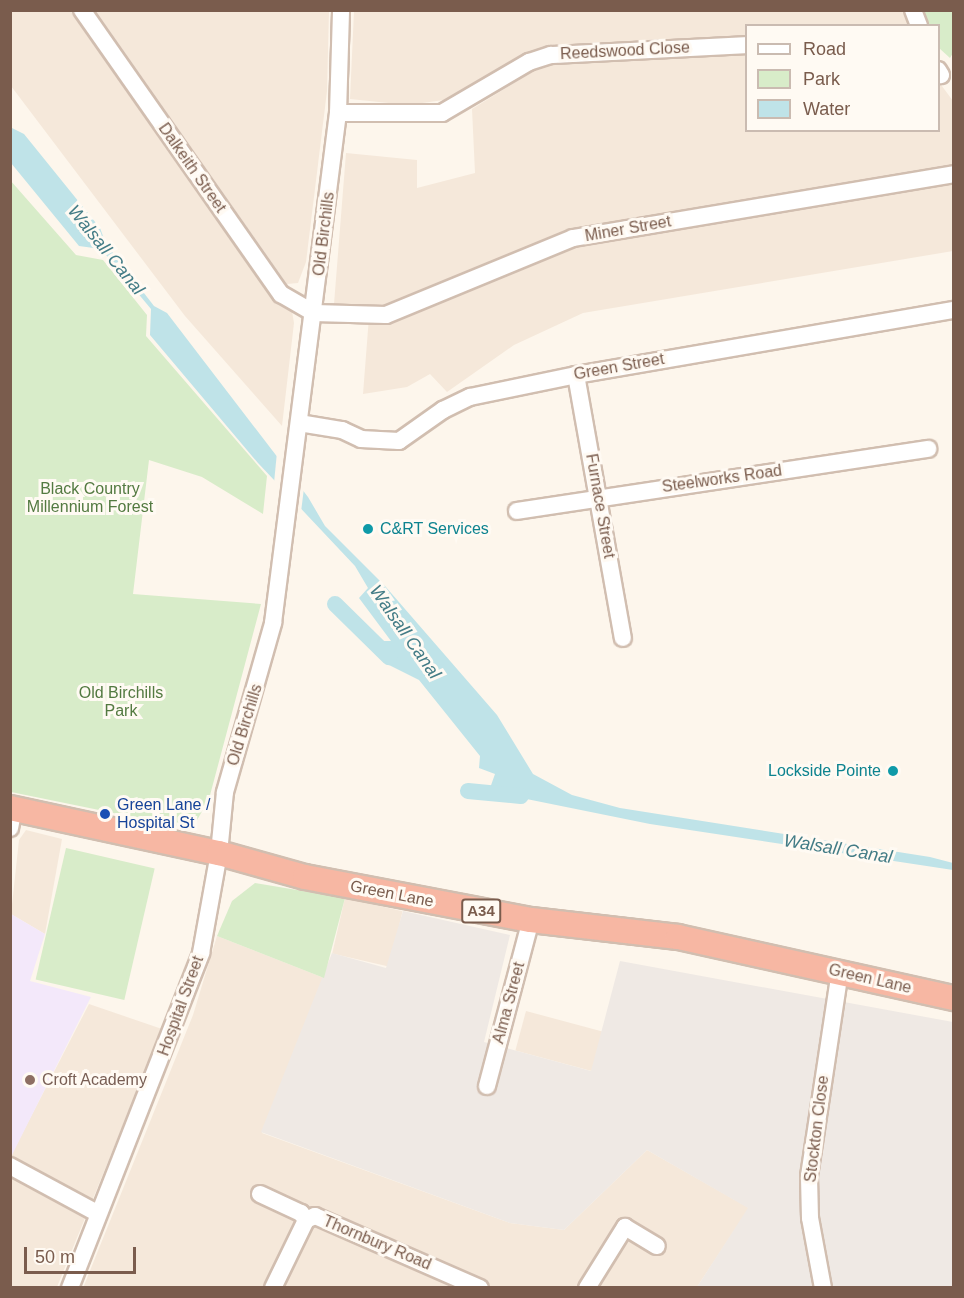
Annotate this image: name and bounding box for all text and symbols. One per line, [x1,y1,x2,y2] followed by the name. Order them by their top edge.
[745,24,940,132] legend
[560,38,690,64] street label: Reedswood Close
[803,39,846,59] text: Road
[803,69,840,89] text: Park
[803,99,850,119] text: Water
[154,120,230,216] street label: Dalkeith Street
[309,191,339,277] street label: Old Birchills
[63,201,149,299] water label: Walsall Canal
[583,212,673,246] street label: Miner Street
[572,350,666,384] street label: Green Street
[581,452,619,560] street label: Furnace Street
[661,461,783,497] street label: Steelworks Road
[27,479,153,517] park label: Black Country Millennium Forest
[380,519,489,539] place label: C&RT Services
[361,522,375,536] marker: C&RT Services
[365,581,445,683] water label: Walsall Canal
[223,682,267,768] street label: Old Birchills
[79,683,163,721] park label: Old Birchills Park
[768,761,881,781] place label: Lockside Pointe
[886,764,900,778] marker: Lockside Pointe
[117,795,210,833] place label: Green Lane / Hospital St
[98,807,112,821] marker: Green Lane / Hospital St
[782,830,894,868] water label: Walsall Canal
[349,877,435,911] street label: Green Lane
[460,899,502,923] road number: A34
[154,953,208,1059] street label: Hospital Street
[489,960,529,1046] street label: Alma Street
[827,960,913,998] street label: Green Lane
[42,1070,148,1090] place label: Croft Academy
[23,1073,37,1087] marker: Croft Academy
[801,1074,833,1184] street label: Stockton Close
[320,1212,434,1274] street label: Thornbury Road
[27,1235,140,1273] scale bar
[35,1247,75,1267] text: 50 m

